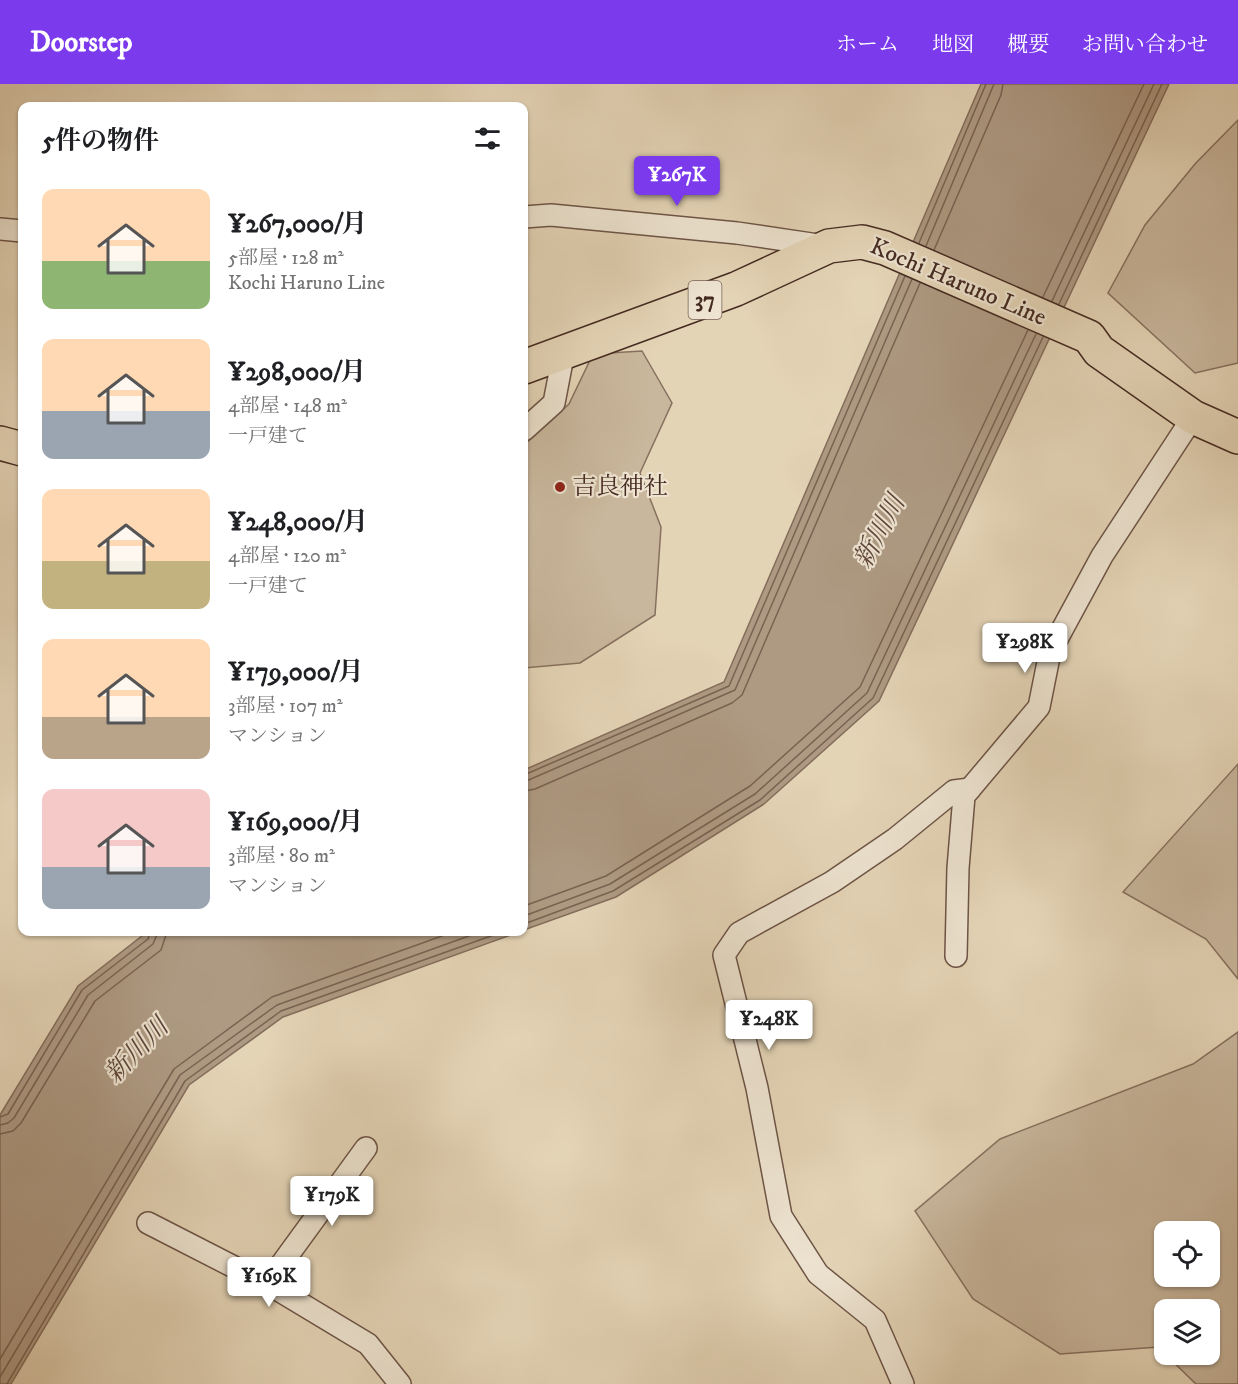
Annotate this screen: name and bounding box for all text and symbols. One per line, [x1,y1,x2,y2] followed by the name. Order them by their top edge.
[30,25,132,60] text: Doorstep
[836,32,899,58] text: ホーム
[932,32,974,58] text: 地図
[1007,32,1049,58] text: 概要
[1082,32,1208,58] text: お問い合わせ
[471,122,504,155] icon: filters
[42,125,159,158] text: 5件の物件
[635,156,719,207] pin: ¥267K
[648,163,706,188] text: ¥267K
[228,208,367,241] text: ¥267,000/月
[90,213,162,285] icon: home
[865,231,1051,333] street label: Kochi Haruno Line
[228,246,344,271] text: 5部屋 · 128 m²
[228,271,385,296] text: Kochi Haruno Line
[688,281,722,319] road number: 37
[228,356,366,389] text: ¥298,000/月
[90,363,162,435] icon: home
[228,394,347,419] text: 4部屋 · 148 m²
[228,424,308,449] text: 一戸建て
[572,472,668,502] place label: 吉良神社
[553,480,567,494] marker: 吉良神社
[847,487,914,574] water label: 新川川
[228,506,368,539] text: ¥248,000/月
[90,513,162,585] icon: home
[228,544,346,569] text: 4部屋 · 120 m²
[228,574,308,599] text: 一戸建て
[983,623,1067,674] pin: ¥298K
[996,630,1054,655] text: ¥298K
[228,656,364,689] text: ¥179,000/月
[90,663,162,735] icon: home
[228,694,343,719] text: 3部屋 · 107 m²
[228,724,327,749] text: マンション
[228,806,363,839] text: ¥169,000/月
[90,813,162,885] icon: home
[228,844,335,869] text: 3部屋 · 80 m²
[228,874,327,899] text: マンション
[727,1000,811,1051] pin: ¥248K
[740,1007,798,1032] text: ¥248K
[98,1009,178,1091] water label: 新川川
[290,1176,374,1227] pin: ¥179K
[304,1183,360,1208] text: ¥179K
[1154,1221,1220,1365] map controls
[1154,1221,1220,1287] button: locate
[227,1257,311,1308] pin: ¥169K
[241,1264,297,1289] text: ¥169K
[1154,1299,1220,1365] button: layers

